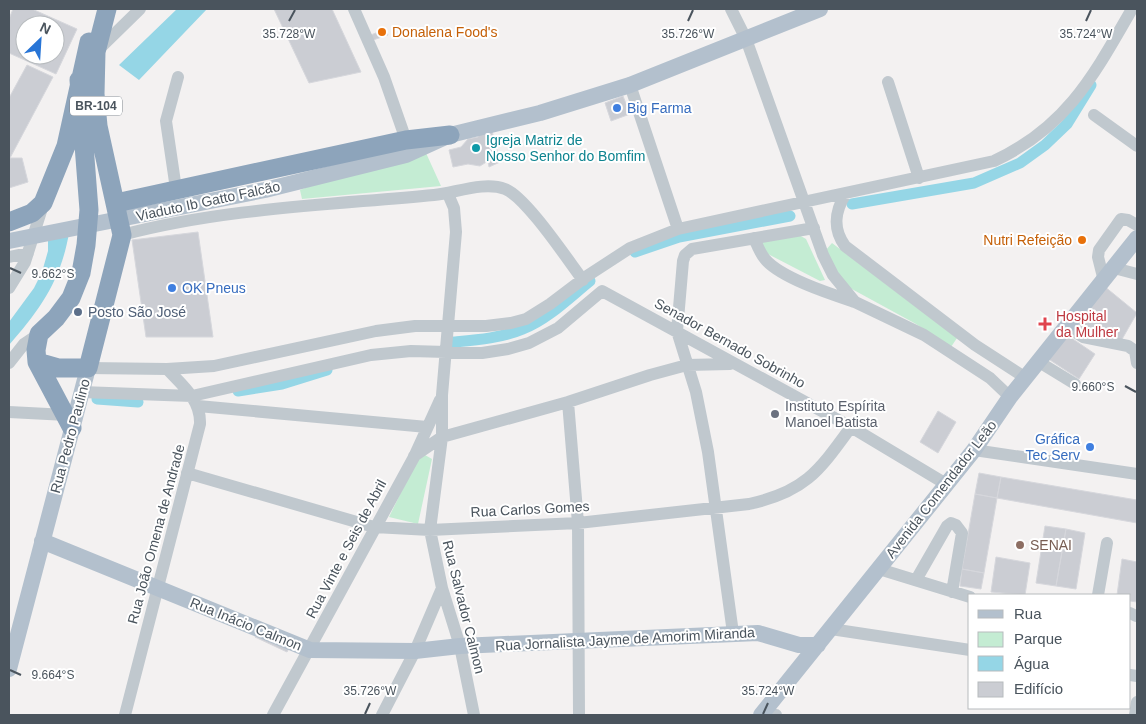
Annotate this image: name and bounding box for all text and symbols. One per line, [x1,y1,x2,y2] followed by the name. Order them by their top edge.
[15,15,65,65] north arrow
[38,19,53,38] text: N
[392,24,497,40] place label: Donalena Food's
[376,26,388,38] marker: Donalena Food's
[263,27,316,41] text: 35.728°W
[662,27,715,41] text: 35.726°W
[1060,27,1113,41] text: 35.724°W
[70,96,122,115] road number: BR-104
[627,100,692,116] place label: Big Farma
[611,102,623,114] marker: Big Farma
[486,132,646,164] place label: Igreja Matriz de Nosso Senhor do Bomfim
[470,142,482,154] marker: Igreja Matriz de Nosso Senhor do Bomfim
[135,178,282,224] street label: Viaduto Ib Gatto Falcão
[983,232,1072,248] place label: Nutri Refeição
[1076,234,1088,246] marker: Nutri Refeição
[32,267,74,281] text: 9.662°S
[182,280,246,296] place label: OK Pneus
[166,282,178,294] marker: OK Pneus
[652,295,808,391] street label: Senador Bernado Sobrinho
[88,304,186,320] place label: Posto São José
[72,306,84,318] marker: Posto São José
[1056,308,1119,340] place label: Hospital da Mulher
[1038,317,1052,331] marker: Hospital da Mulher
[47,377,93,495] street label: Rua Pedro Paulino
[1072,380,1114,394] text: 9.660°S
[785,398,886,430] place label: Instituto Espírita Manoel Batista
[769,408,781,420] marker: Instituto Espírita Manoel Batista
[882,417,1000,561] street label: Avenida Comendador Leão
[1026,431,1080,463] place label: Gráfica Tec Serv
[1084,441,1096,453] marker: Gráfica Tec Serv
[124,442,188,626] street label: Rua João Omena de Andrade
[303,477,389,621] street label: Rua Vinte e Seis de Abril
[470,498,590,520] street label: Rua Carlos Gomes
[1030,537,1072,553] place label: SENAI
[440,539,488,675] street label: Rua Salvador Calmon
[1014,539,1026,551] marker: SENAI
[188,594,304,654] street label: Rua Inácio Calmon
[968,594,1131,709] legend
[1014,605,1042,622] text: Rua
[495,624,755,654] street label: Rua Jornalista Jayme de Amorim Miranda
[1014,630,1062,647] text: Parque
[1014,655,1050,672] text: Água
[32,668,74,682] text: 9.664°S
[1014,680,1063,697] text: Edifício
[344,684,397,698] text: 35.726°W
[742,684,795,698] text: 35.724°W

